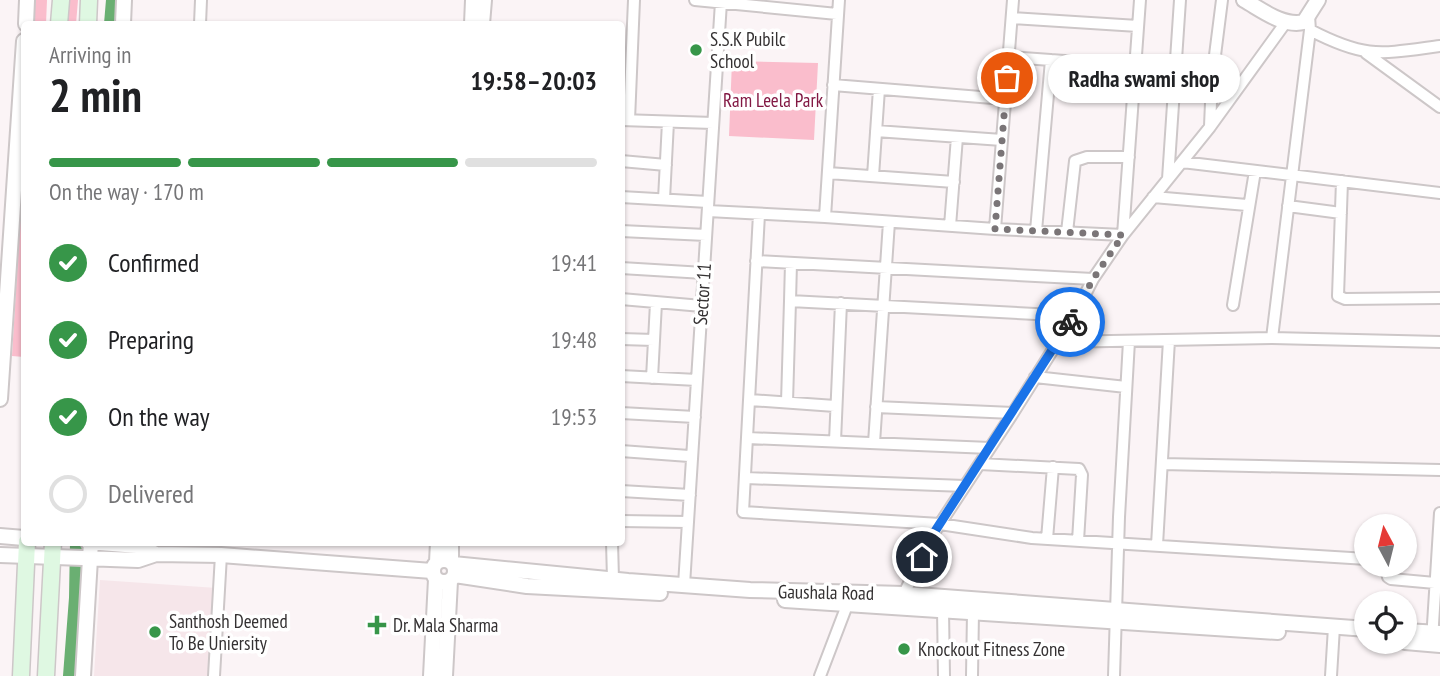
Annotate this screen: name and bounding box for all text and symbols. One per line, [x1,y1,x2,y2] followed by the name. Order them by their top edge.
[710,27,786,73] place label: S.S.K Pubilc School
[49,40,131,69] text: Arriving in
[688,42,704,58] marker: S.S.K Pubilc School
[977,48,1037,108] pin
[1049,54,1242,102] callout: Radha swami shop
[988,59,1026,97] icon: bag
[470,64,597,97] text: 19:58–20:03
[1068,64,1220,93] text: Radha swami shop
[49,65,142,125] text: 2 min
[723,88,824,112] park label: Ram Leela Park
[49,177,204,206] text: On the way · 170 m
[49,244,87,282] icon: check
[108,246,199,279] text: Confirmed
[551,248,597,277] text: 19:41
[688,262,716,326] street label: Sector 11
[1035,287,1105,357] courier
[1051,303,1089,341] icon: bike
[49,321,87,359] icon: check
[108,323,194,356] text: Preparing
[551,325,597,354] text: 19:48
[49,398,87,436] icon: check
[108,400,210,433] text: On the way
[551,402,597,431] text: 19:53
[108,477,194,510] text: Delivered
[1354,514,1418,578] north arrow
[1354,514,1417,654] map controls
[892,527,952,587] pin
[903,538,941,576] icon: home
[778,579,874,605] street label: Gaushala Road
[1354,591,1417,654] button: locate
[169,609,288,655] place label: Santhosh Deemed To Be Uniersity
[393,613,498,637] place label: Dr. Mala Sharma
[367,615,387,635] marker: Dr. Mala Sharma
[147,624,163,640] marker: Santhosh Deemed To Be Uniersity
[918,637,1065,661] place label: Knockout Fitness Zone
[896,641,912,657] marker: Knockout Fitness Zone

